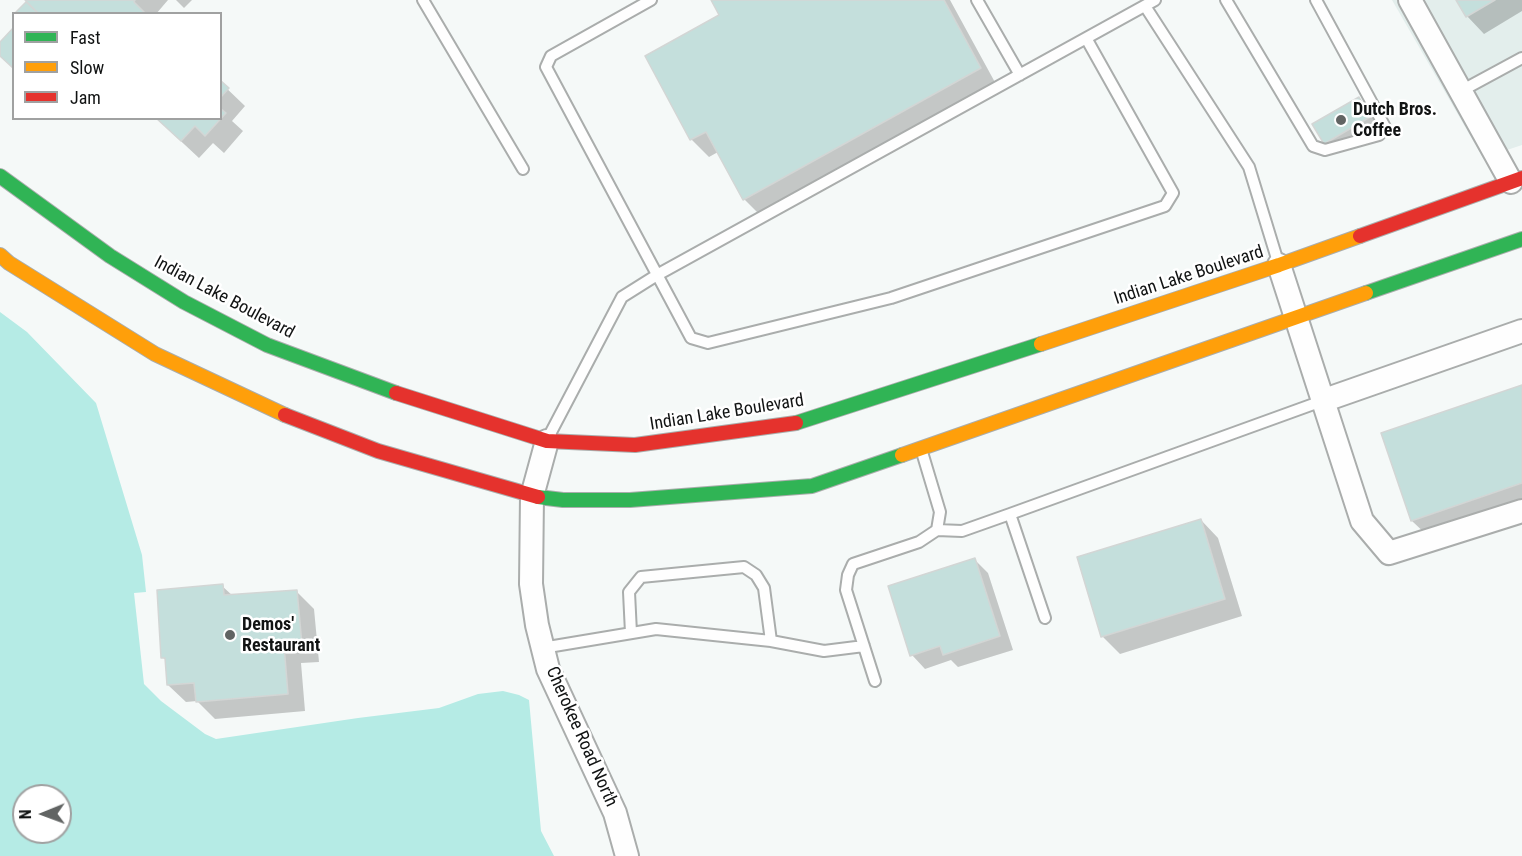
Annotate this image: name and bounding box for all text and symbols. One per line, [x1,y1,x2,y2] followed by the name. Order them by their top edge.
[12,12,222,120] legend
[70,27,101,48] text: Fast
[70,57,104,78] text: Slow
[70,87,101,108] text: Jam
[1353,99,1437,142] place label: Dutch Bros. Coffee
[1334,113,1348,127] marker: Dutch Bros. Coffee
[1112,242,1266,310] street label: Indian Lake Boulevard
[150,252,298,344] street label: Indian Lake Boulevard
[648,390,806,436] street label: Indian Lake Boulevard
[242,614,320,656] place label: Demos' Restaurant
[223,628,237,642] marker: Demos' Restaurant
[540,664,622,810] street label: Cherokee Road North
[12,784,72,844] north arrow
[16,809,35,819] text: N

